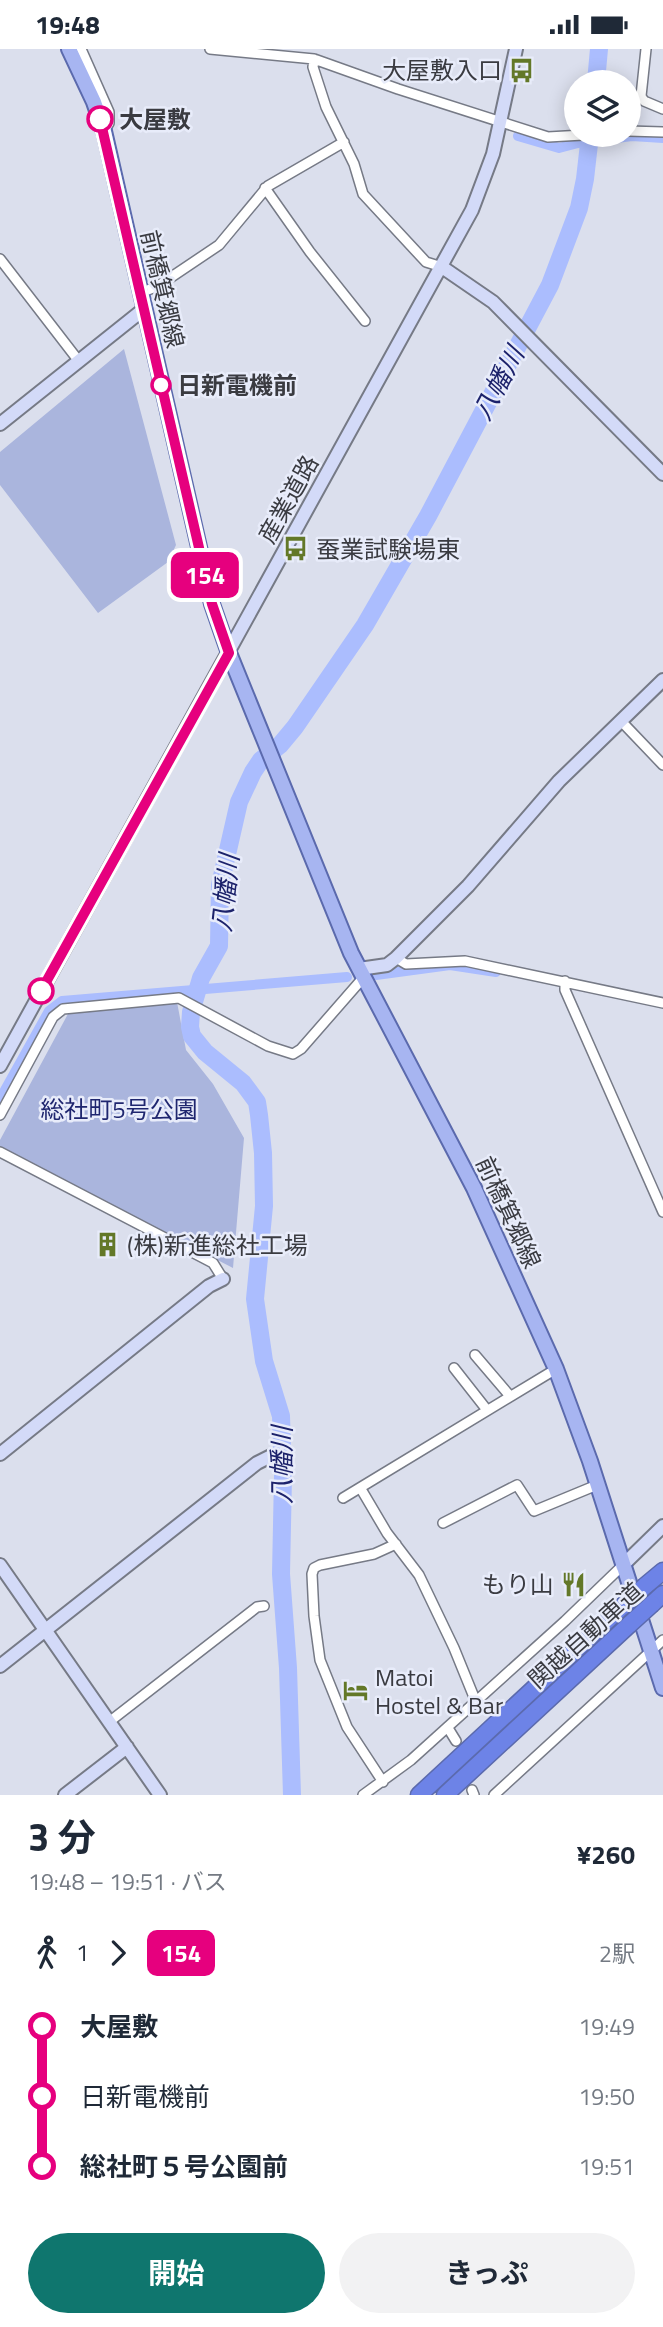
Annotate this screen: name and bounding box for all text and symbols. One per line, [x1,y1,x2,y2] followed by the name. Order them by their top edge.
[35,5,100,44] text: 19:48
[382,52,502,88] place label: 大屋敷入口
[508,56,536,84] bus stop icon: 大屋敷入口
[564,70,641,147] map controls
[564,70,641,147] button: layers
[119,101,191,137] place label: 大屋敷
[87,106,113,132] marker: 大屋敷
[132,226,194,352] street label: 前橋箕郷線
[462,337,535,427] water label: 八幡川
[177,367,297,403] place label: 日新電機前
[151,375,171,395] marker: 日新電機前
[249,448,327,550] street label: 産業道路
[316,531,460,567] place label: 蚕業試験場東
[282,535,310,563] bus stop icon: 蚕業試験場東
[165,552,245,598] line badge: 154
[185,557,225,593] text: 154
[202,849,249,934] water label: 八幡川
[28,978,54,1004] unlabelled marker
[40,1091,198,1127] park label: 総社町5号公園
[467,1150,551,1274] street label: 前橋箕郷線
[127,1227,308,1263] place label: (株)新進総社工場
[93,1231,121,1259] building icon: (株)新進総社工場
[262,1423,301,1504] water label: 八幡川
[482,1566,554,1602] place label: もり山
[560,1570,588,1598] restaurant icon: もり山
[519,1573,651,1697] street label: 関越自動車道
[375,1659,503,1723] place label: Matoi Hostel & Bar
[341,1677,369,1705] hotel icon: Matoi Hostel & Bar
[28,1808,96,1866] text: 3 分
[577,1835,635,1874] text: ¥260
[28,1864,227,1899] text: 19:48 – 19:51 · バス
[28,1934,66,1972] icon: walk
[99,1934,137,1972] icon: forward
[76,1935,89,1970] text: 1
[161,1935,201,1971] text: 154
[599,1936,635,1971] text: 2駅
[80,2007,158,2046] text: 大屋敷
[578,2009,635,2044] text: 19:49
[80,2077,210,2116] text: 日新電機前
[578,2079,635,2114] text: 19:50
[80,2147,288,2186] text: 総社町５号公園前
[578,2149,635,2184] text: 19:51
[28,2233,325,2313] button: 開始
[339,2233,635,2313] button: きっぷ

